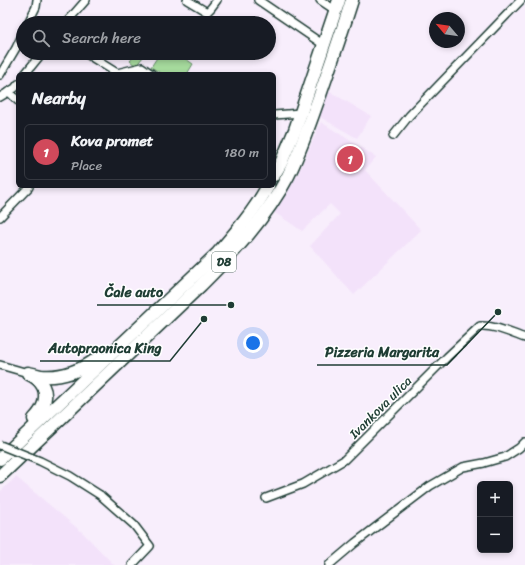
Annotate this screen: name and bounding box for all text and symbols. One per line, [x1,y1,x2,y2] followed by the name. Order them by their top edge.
[429,12,465,48] north arrow
[16,16,276,60] search box
[62,25,141,51] text: Search here
[30,27,52,49] icon: search
[32,83,86,113] text: Nearby
[71,128,153,154] text: Kova promet
[43,141,49,164] text: 1
[224,141,259,164] text: 180 m
[337,144,363,174] pin: 1
[71,154,102,177] text: Place
[212,252,236,272] road number: D8
[97,279,171,305] callout: Čale auto
[104,280,164,305] text: Čale auto
[243,333,263,353] your location
[40,335,170,361] callout: Autopraonica King
[47,336,163,361] text: Autopraonica King
[317,339,447,365] callout: Pizzeria Margarita
[325,340,440,365] text: Pizzeria Margarita
[343,370,418,445] street label: Ivankova ulica
[477,481,513,553] map controls
[477,481,513,517] button: +
[477,517,513,553] button: −

